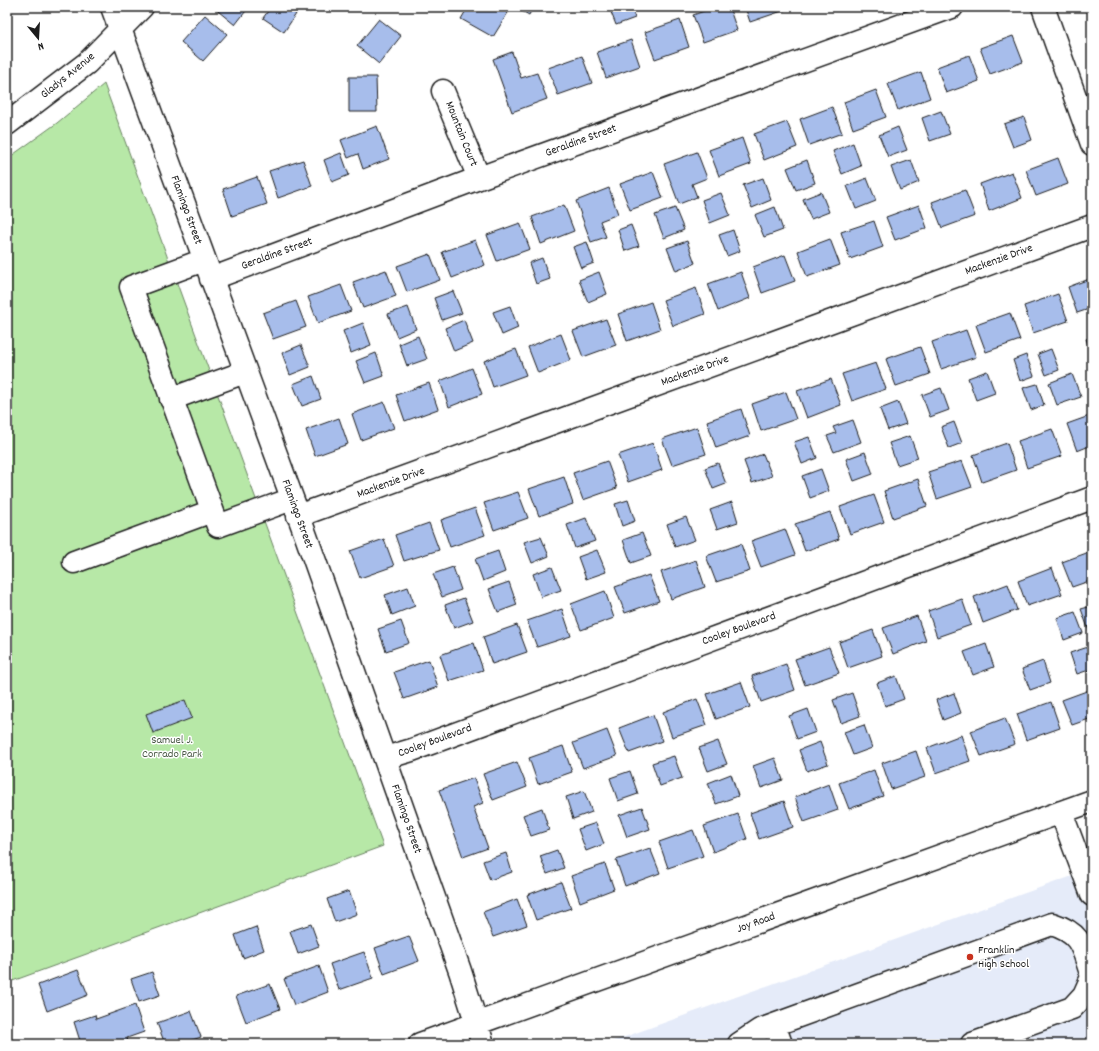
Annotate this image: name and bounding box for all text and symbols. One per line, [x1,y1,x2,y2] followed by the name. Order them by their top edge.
[18,18,58,58] north arrow
[35,37,46,54] text: N
[37,49,99,103] street label: Gladys Avenue
[440,99,482,170] street label: Mountain Court
[543,120,620,162] street label: Geraldine Street
[166,173,207,247] street label: Flamingo Street
[239,233,316,275] street label: Geraldine Street
[963,240,1035,280] street label: Mackenzie Drive
[659,351,731,391] street label: Mackenzie Drive
[355,463,427,503] street label: Mackenzie Drive
[277,477,318,551] street label: Flamingo Street
[700,608,778,650] street label: Cooley Boulevard
[396,720,474,762] street label: Cooley Boulevard
[142,732,202,763] park label: Samuel J. Corrado Park
[386,782,426,856] street label: Flamingo Street
[734,908,778,938] street label: Joy Road
[978,942,1029,973] place label: Franklin High School
[965,952,975,962] marker: Franklin High School

